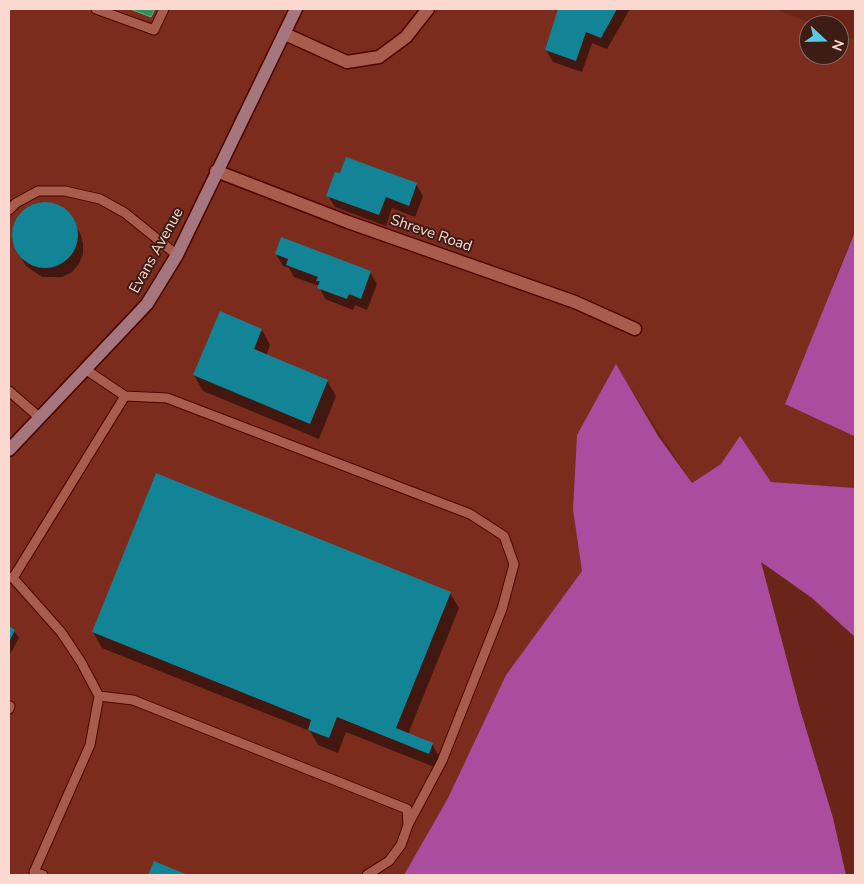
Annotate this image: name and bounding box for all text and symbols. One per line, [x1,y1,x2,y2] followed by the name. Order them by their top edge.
[799,15,849,65] north arrow
[827,37,848,53] text: N
[126,205,188,297] street label: Evans Avenue
[388,212,474,256] street label: Shreve Road

